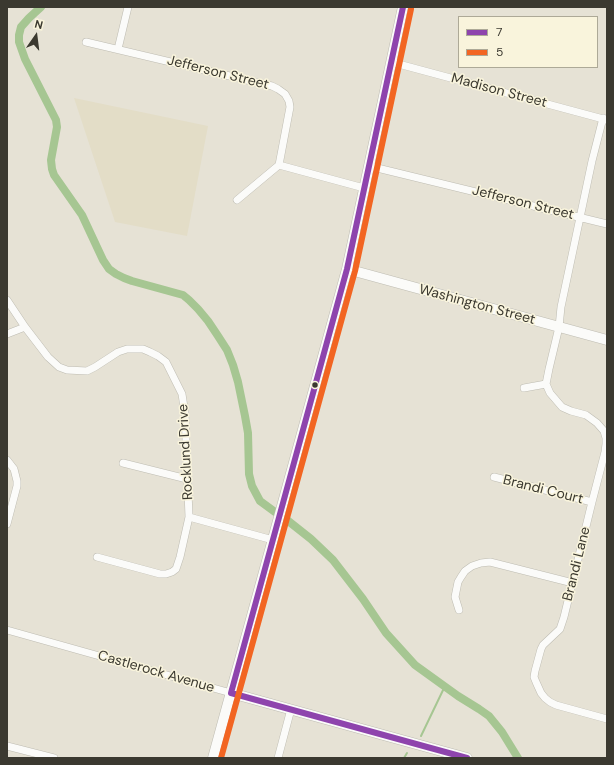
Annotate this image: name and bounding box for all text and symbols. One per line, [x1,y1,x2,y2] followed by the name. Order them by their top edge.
[16,16,56,56] north arrow
[458,16,598,68] legend
[33,17,44,32] text: N
[496,24,502,40] text: 7
[496,44,503,60] text: 5
[165,52,271,94] street label: Jefferson Street
[449,70,549,112] street label: Madison Street
[470,182,576,224] street label: Jefferson Street
[417,281,537,329] street label: Washington Street
[310,380,320,390] unlabelled marker
[175,404,197,500] street label: Rocklund Drive
[501,472,585,508] street label: Brandi Court
[560,525,594,603] street label: Brandi Lane
[96,647,216,697] street label: Castlerock Avenue

